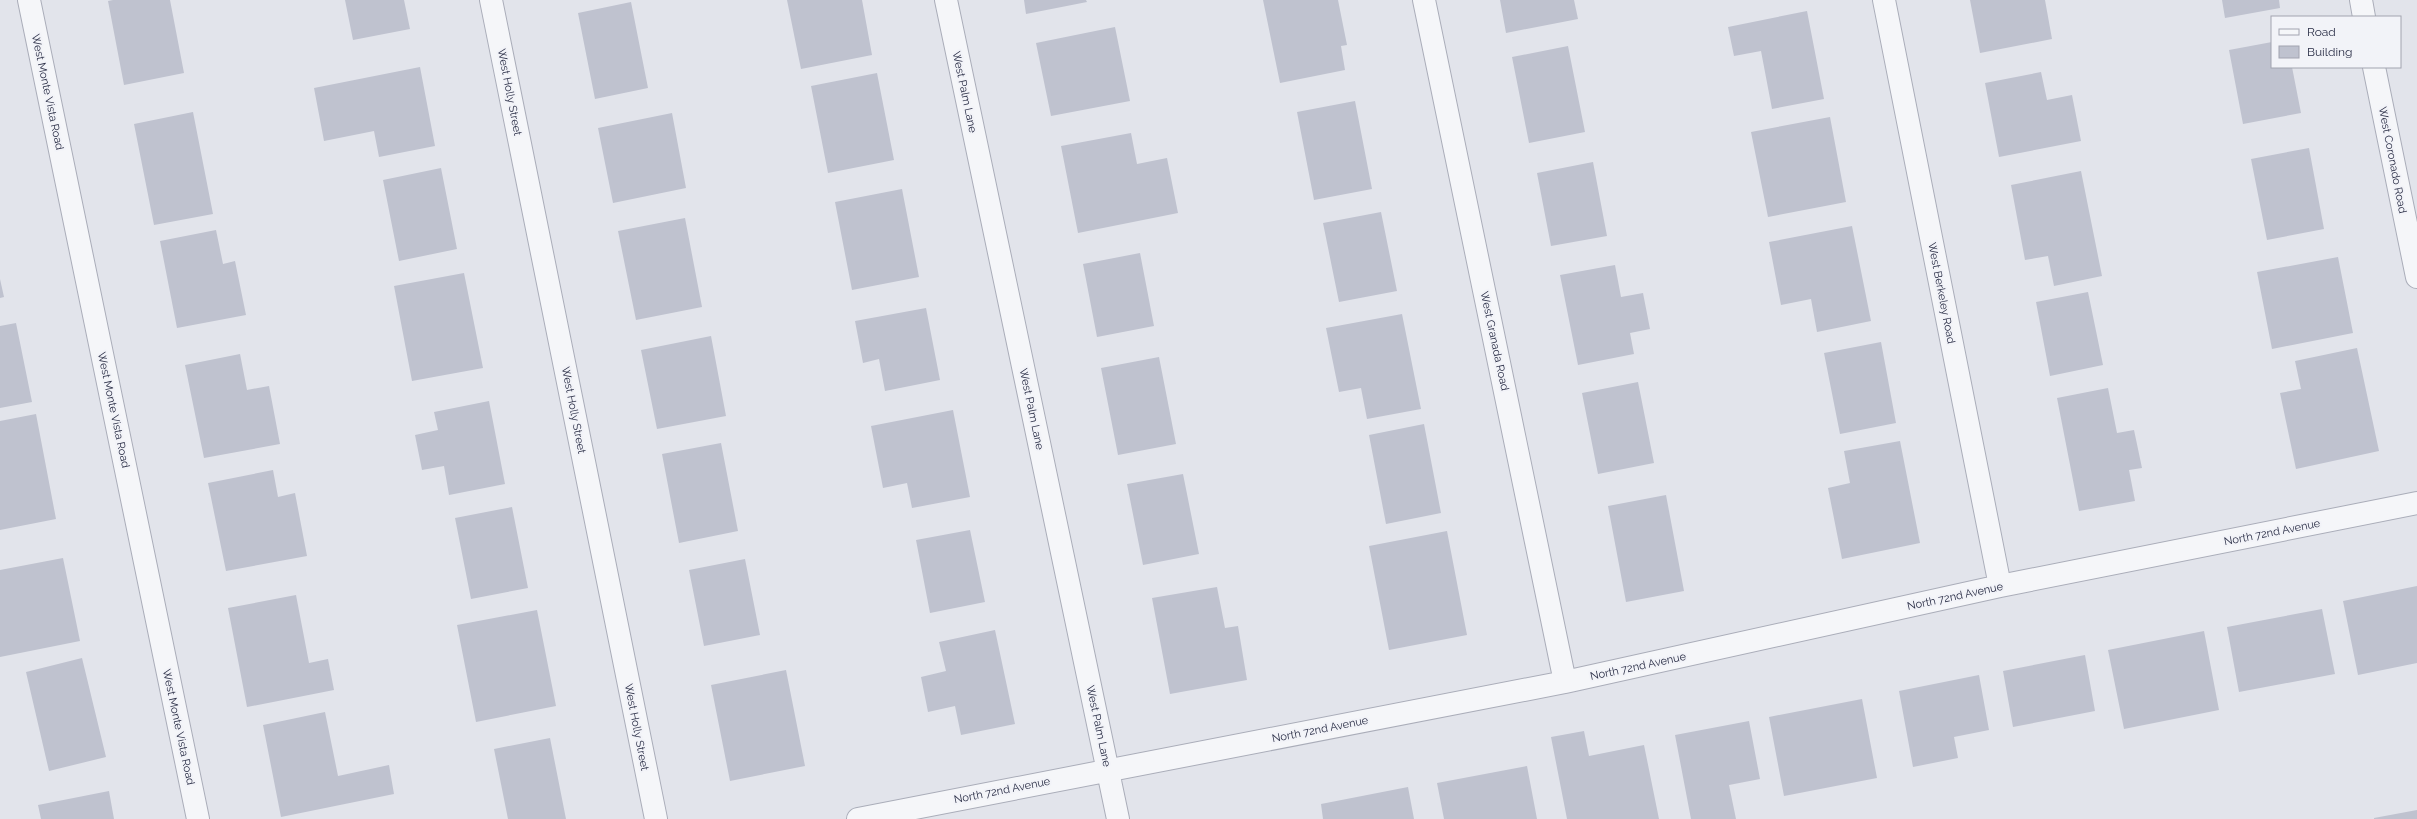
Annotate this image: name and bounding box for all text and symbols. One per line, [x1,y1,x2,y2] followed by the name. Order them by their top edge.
[2271,16,2401,68] legend
[2307,25,2336,39] text: Road
[29,33,66,151] street label: West Monte Vista Road
[2307,45,2353,59] text: Building
[495,47,524,137] street label: West Holly Street
[950,50,980,135] street label: West Palm Lane
[2376,106,2409,215] street label: West Coronado Road
[1925,241,1958,345] street label: West Berkeley Road
[1478,290,1511,392] street label: West Granada Road
[95,351,132,469] street label: West Monte Vista Road
[559,365,588,455] street label: West Holly Street
[1017,367,1047,452] street label: West Palm Lane
[2223,517,2322,548] street label: North 72nd Avenue
[1906,580,2005,613] street label: North 72nd Avenue
[1589,650,1688,683] street label: North 72nd Avenue
[160,668,197,786] street label: West Monte Vista Road
[622,682,651,772] street label: West Holly Street
[1084,684,1114,769] street label: West Palm Lane
[1271,714,1370,745] street label: North 72nd Avenue
[953,775,1052,806] street label: North 72nd Avenue

